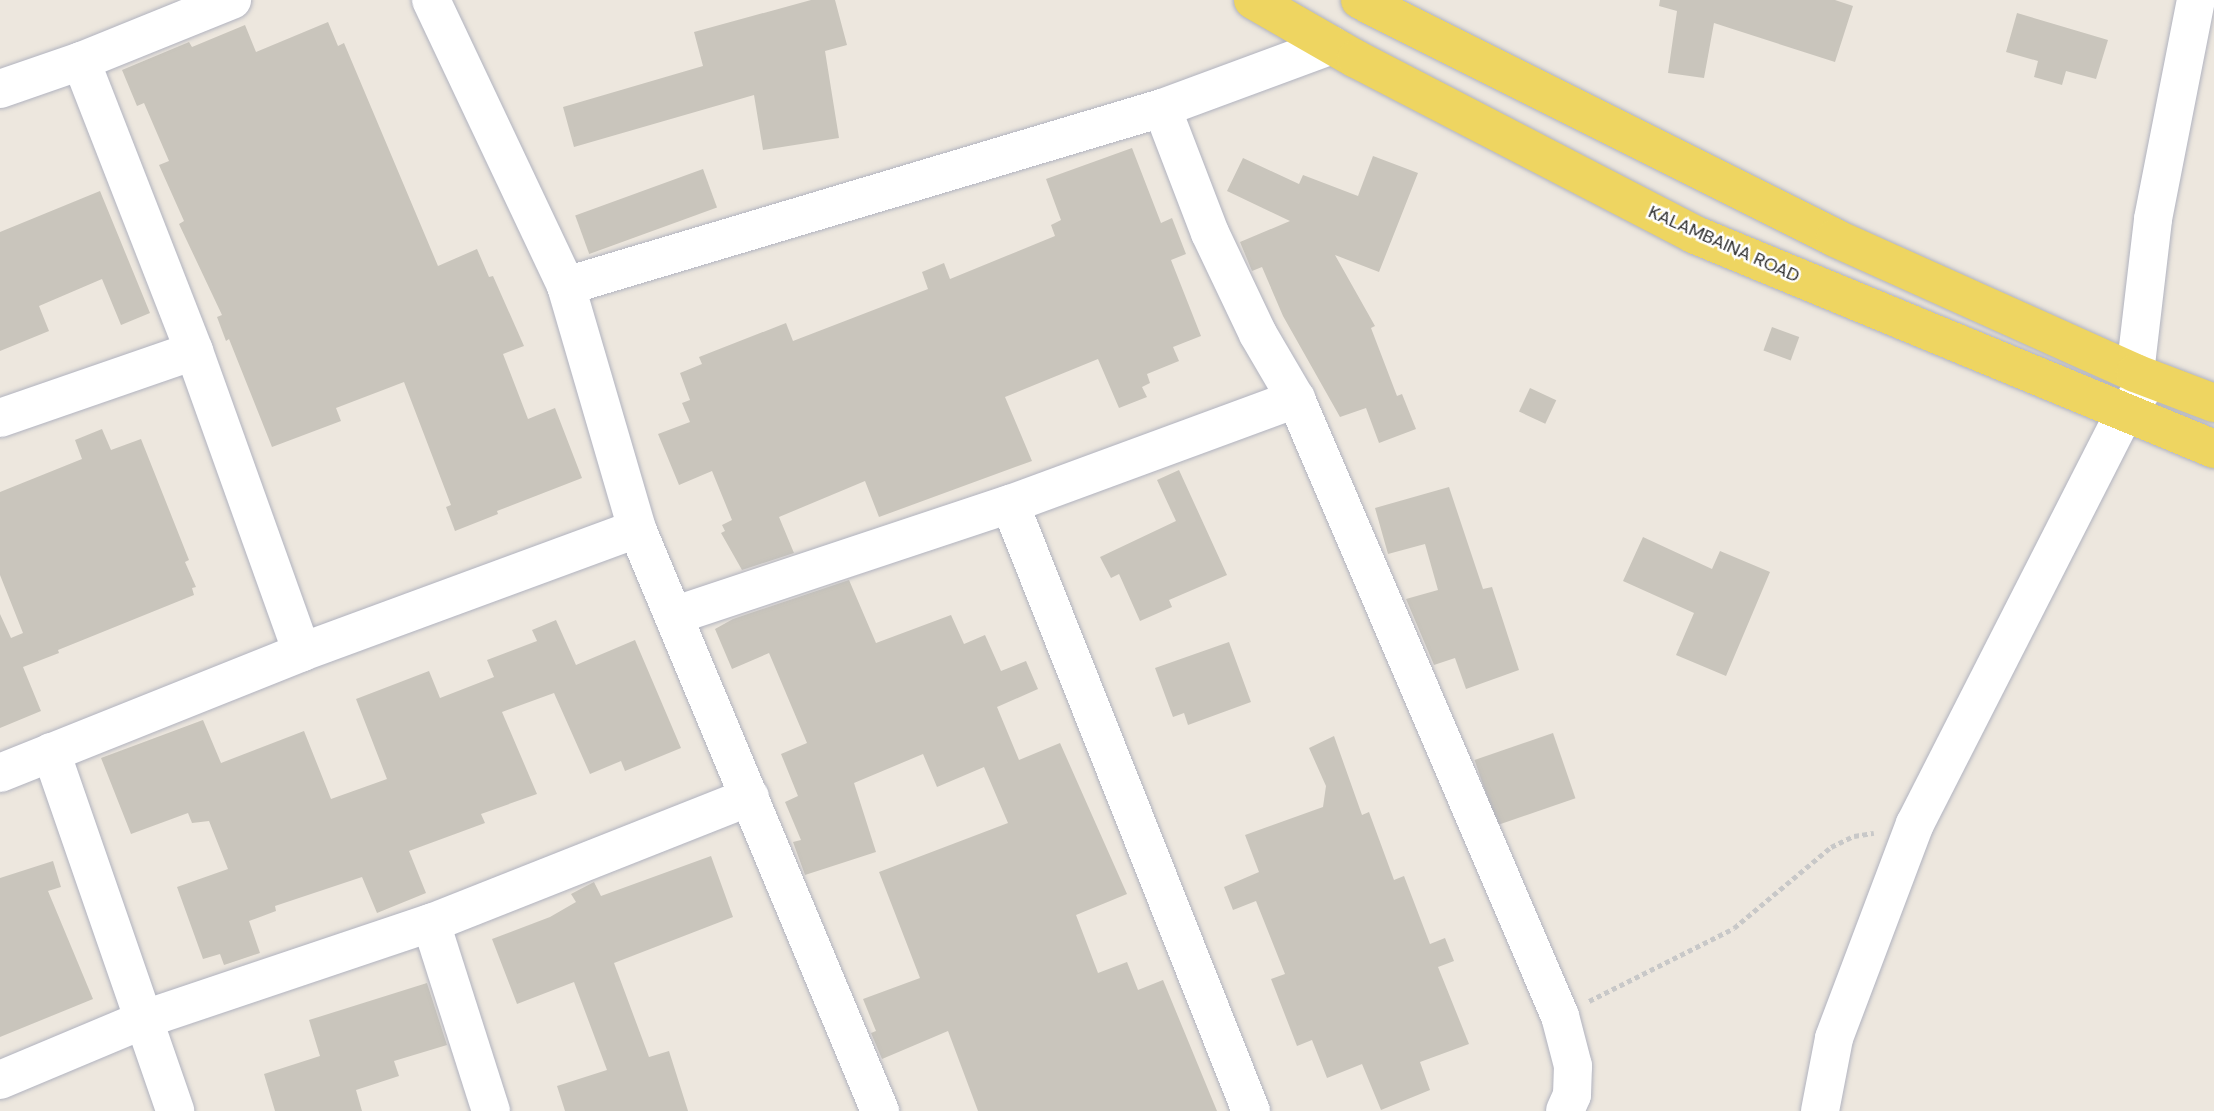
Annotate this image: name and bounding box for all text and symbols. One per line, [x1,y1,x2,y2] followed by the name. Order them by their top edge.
[1645,201,1803,287] street label: KALAMBAINA ROAD

